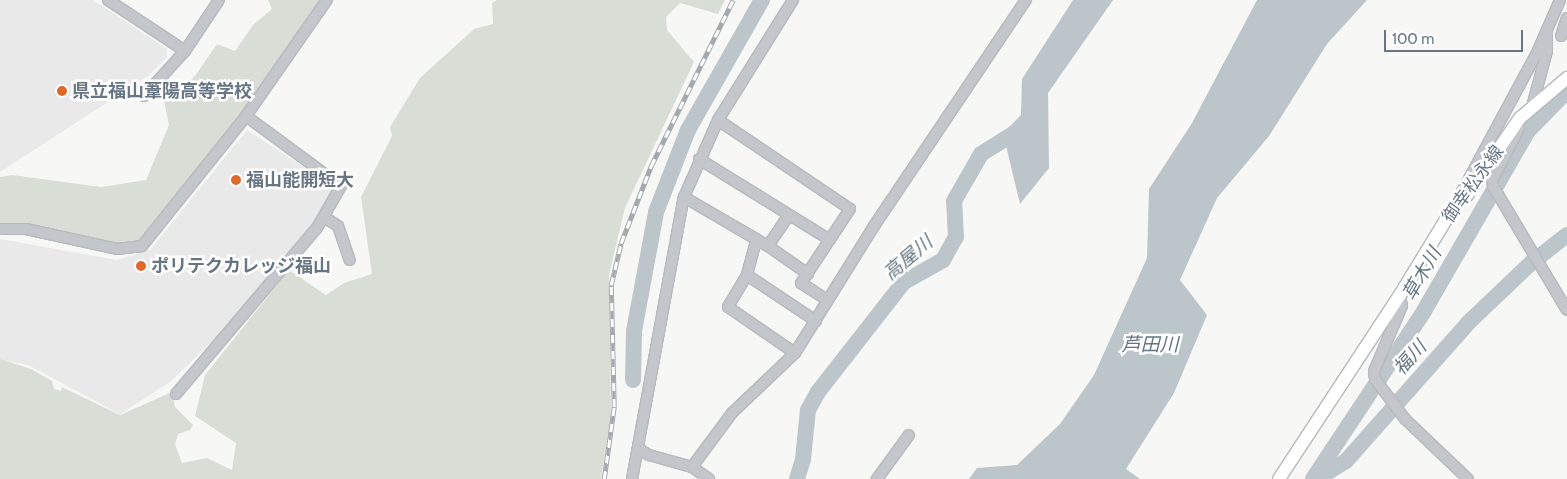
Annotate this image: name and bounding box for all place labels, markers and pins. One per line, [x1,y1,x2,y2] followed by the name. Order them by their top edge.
[72,80,252,102] place label: 県立福山葦陽高等学校
[56,85,68,97] marker: 県立福山葦陽高等学校
[246,169,354,191] place label: 福山能開短大
[230,174,242,186] marker: 福山能開短大
[151,255,331,277] place label: ポリテクカレッジ福山
[135,260,147,272] marker: ポリテクカレッジ福山

